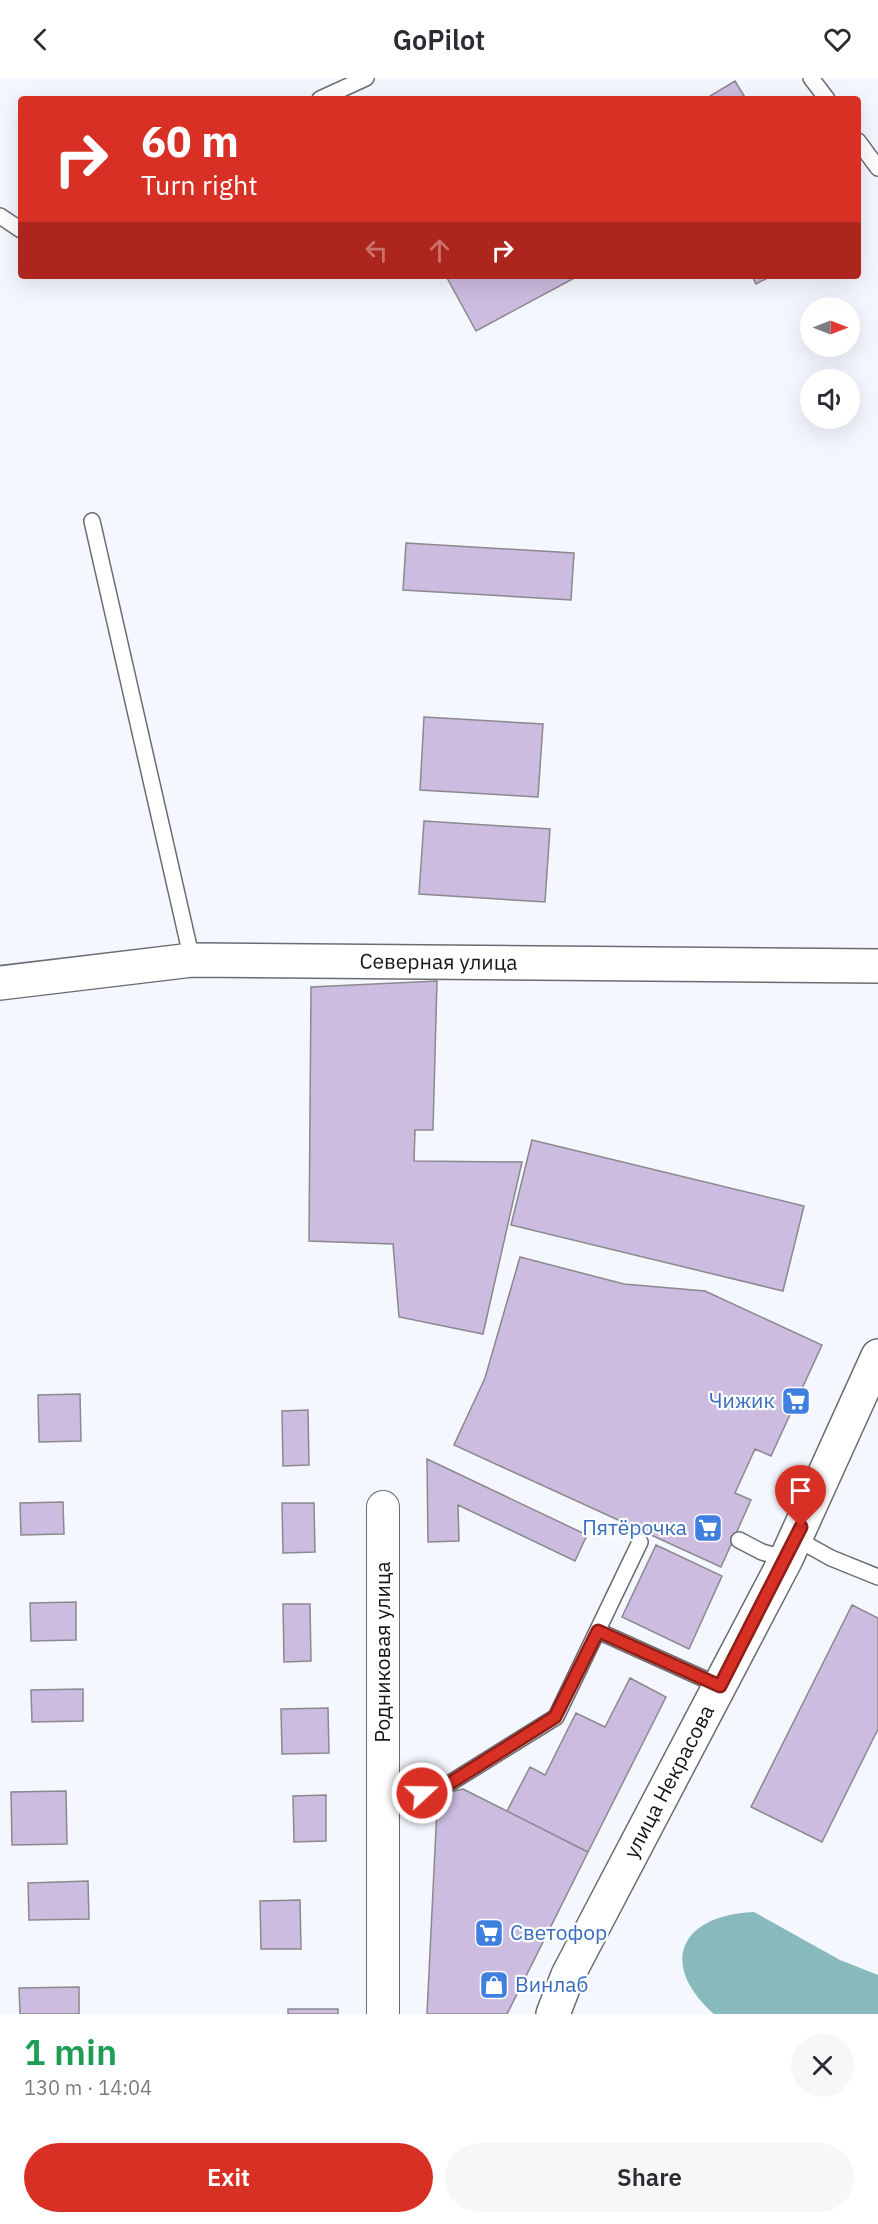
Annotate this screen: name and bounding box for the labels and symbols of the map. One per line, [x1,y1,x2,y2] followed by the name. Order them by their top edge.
[800,297,860,357] north arrow
[359,946,518,976] street label: Северная улица
[780,1385,812,1417] supermarket icon: Чижик
[709,1386,775,1414] place label: Чижик
[775,1465,826,1527] pin
[692,1512,724,1544] supermarket icon: Пятёрочка
[582,1513,687,1541] place label: Пятёрочка
[368,1561,396,1743] street label: Родниковая улица
[617,1700,720,1863] street label: улица Некрасова
[390,1761,454,1825] position arrow
[473,1917,505,1949] supermarket icon: Светофор
[510,1918,607,1946] place label: Светофор
[478,1969,510,2001] shop icon: Винлаб
[515,1970,588,1998] place label: Винлаб

